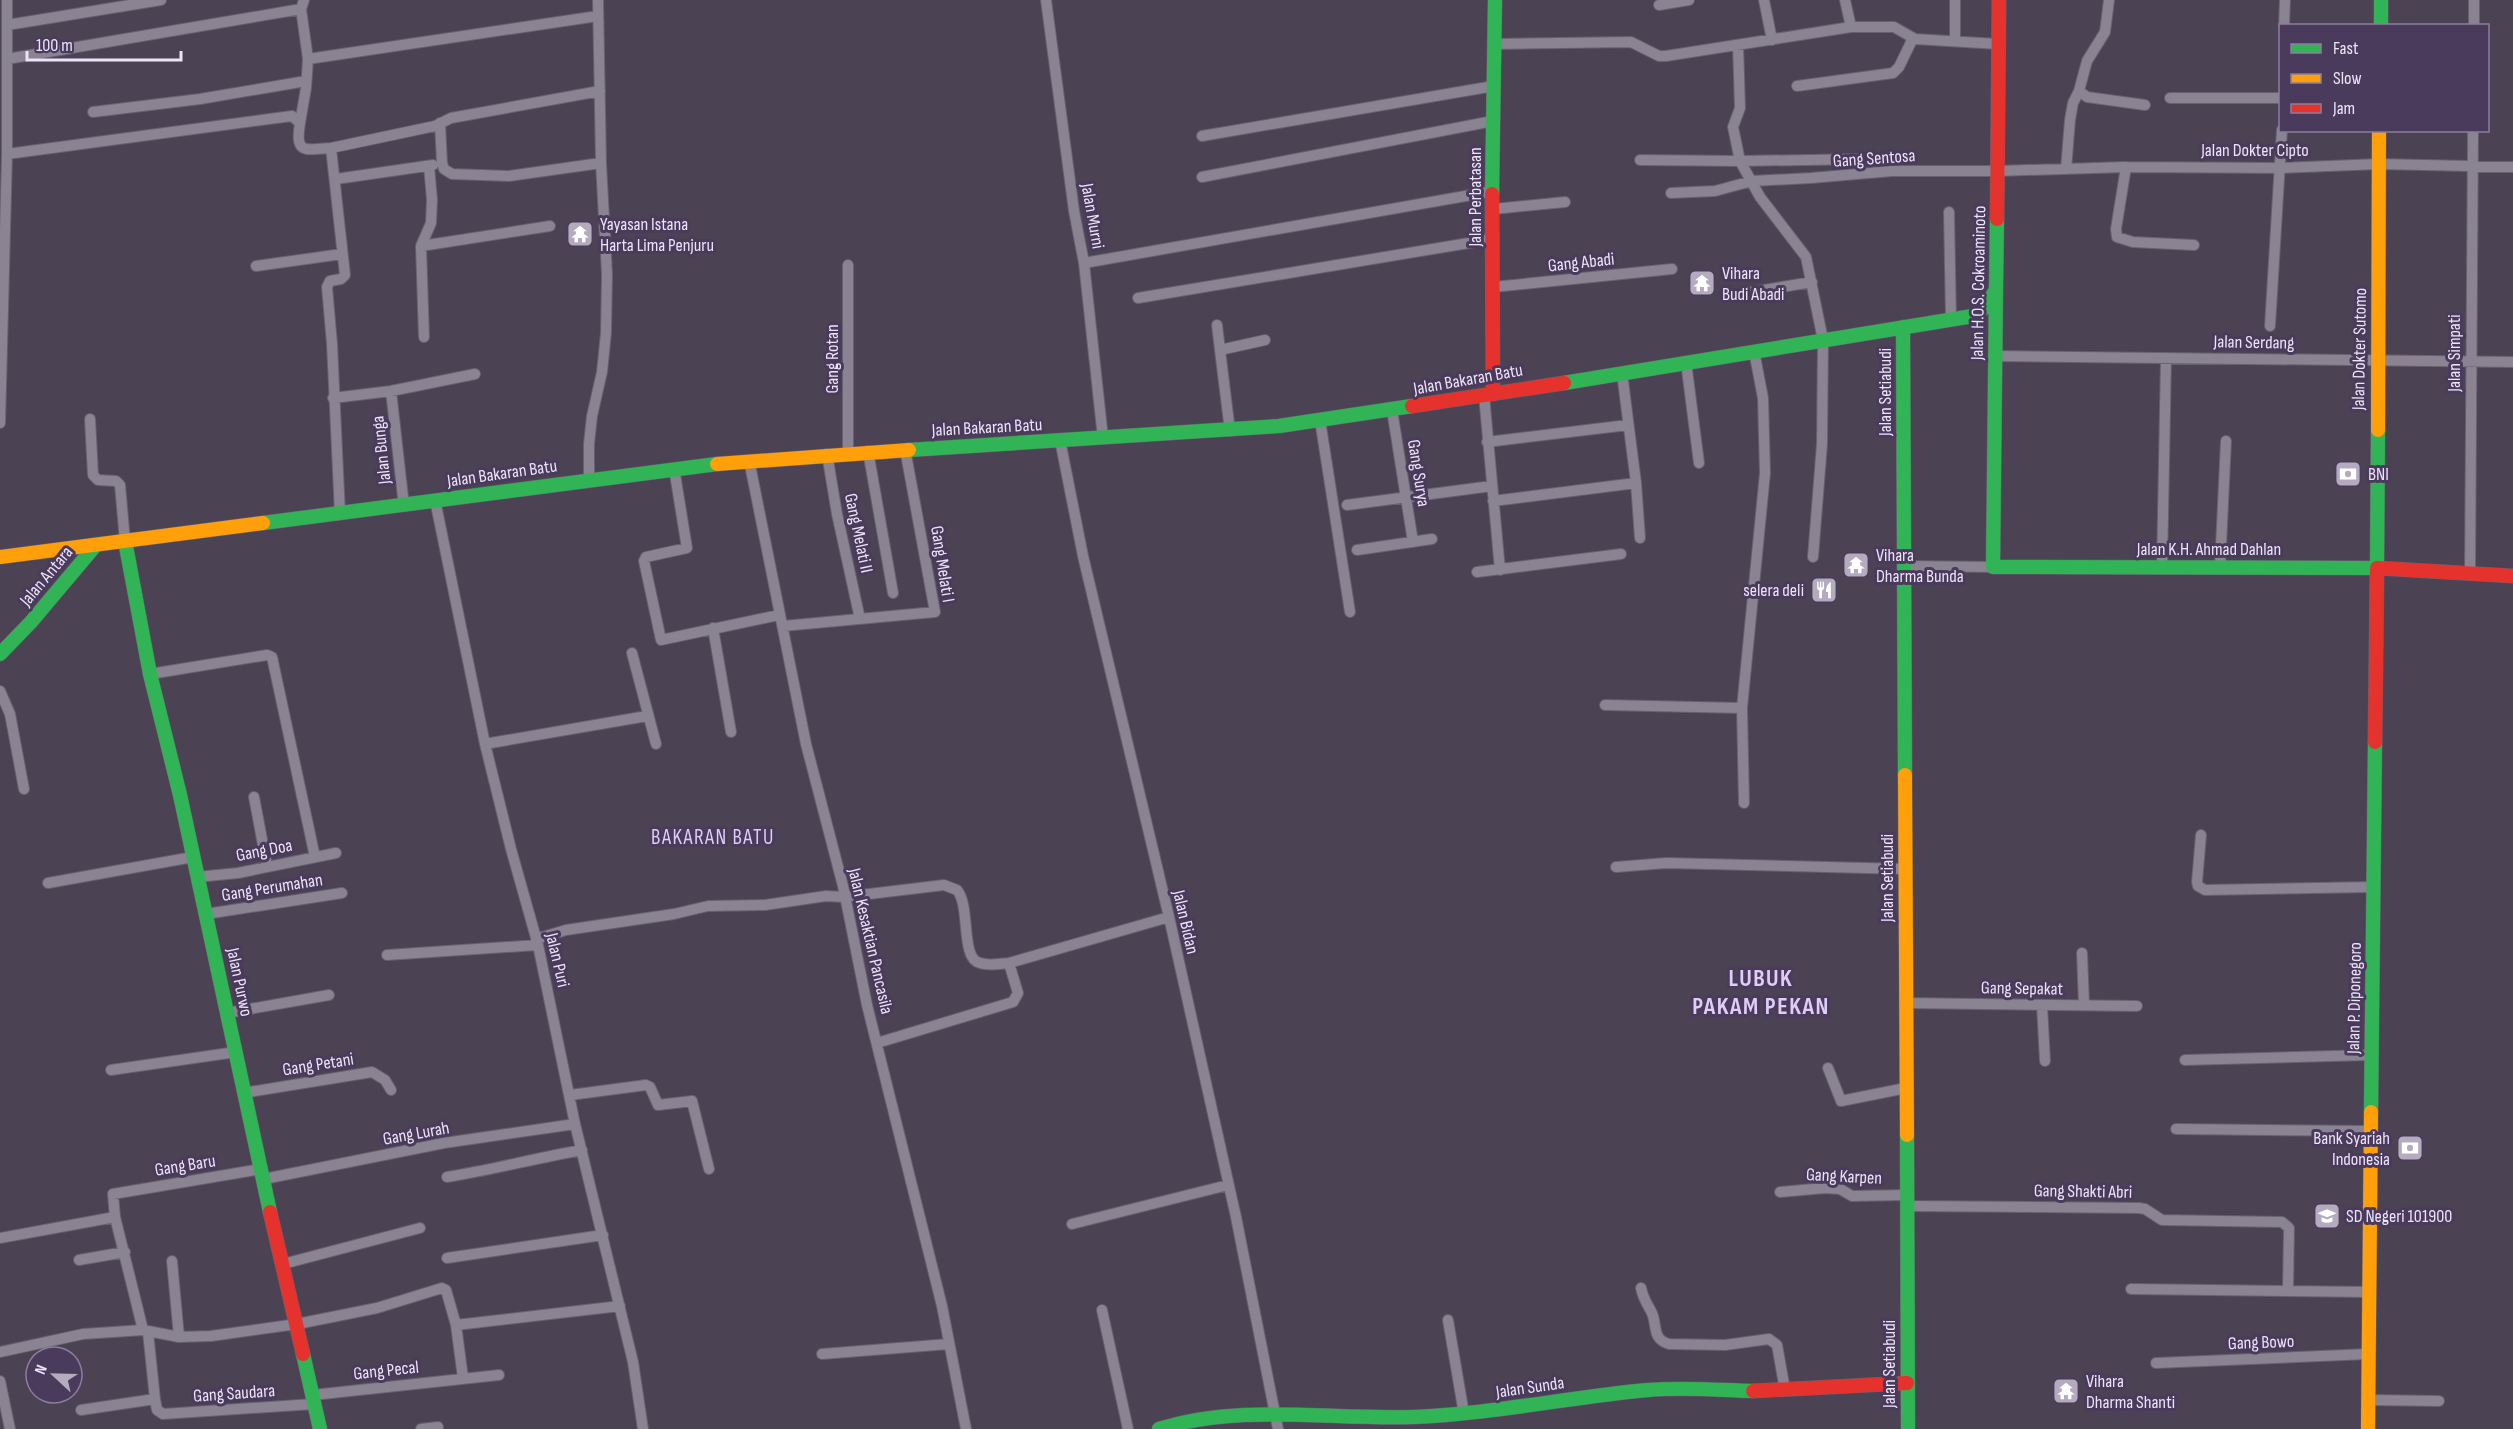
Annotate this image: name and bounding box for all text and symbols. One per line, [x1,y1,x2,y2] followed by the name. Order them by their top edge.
[27,24,182,62] scale bar
[2279,24,2489,132] legend
[36,35,73,56] text: 100 m
[2333,38,2359,59] text: Fast
[2333,68,2362,89] text: Slow
[2332,98,2355,119] text: Jam
[2200,140,2309,161] street label: Jalan Dokter Cipto
[1832,145,1916,172] street label: Gang Sentosa
[1465,147,1486,248] street label: Jalan Perbatasan
[1076,181,1109,250] street label: Jalan Murni
[1967,206,1990,361] street label: Jalan H.O.S. Cokroaminoto
[600,214,714,256] place label: Yayasan Istana Harta Lima Penjuru
[565,219,595,249] temple icon: Yayasan Istana Harta Lima Penjuru
[1547,249,1615,276] street label: Gang Abadi
[1722,263,1784,305] place label: Vihara Budi Abadi
[1687,268,1717,298] temple icon: Vihara Budi Abadi
[2348,288,2371,411] street label: Jalan Dokter Sutomo
[2444,314,2465,393] street label: Jalan Simpati
[822,324,843,394] street label: Gang Rotan
[2213,331,2294,354] street label: Jalan Serdang
[1875,348,1896,437] street label: Jalan Setiabudi
[1411,360,1524,400] street label: Jalan Bakaran Batu
[930,414,1043,441] street label: Jalan Bakaran Batu
[367,415,396,486] street label: Jalan Bunga
[1403,438,1434,508] street label: Gang Surya
[445,455,558,492] street label: Jalan Bakaran Batu
[2333,459,2363,489] bank icon: BNI
[2368,464,2389,485] place label: BNI
[840,491,877,575] street label: Gang Melati II
[926,524,959,604] street label: Gang Melati I
[2136,539,2281,560] street label: Jalan K.H. Ahmad Dahlan
[15,542,77,611] street label: Jalan Antara
[1876,545,1964,587] place label: Vihara Dharma Bunda
[1841,550,1871,580] temple icon: Vihara Dharma Bunda
[1809,575,1839,605] restaurant icon: selera deli
[1743,580,1804,601] place label: selera deli
[651,825,775,850] district label: BAKARAN BATU
[1877,834,1898,923] street label: Jalan Setiabudi
[234,835,294,866] street label: Gang Doa
[843,865,898,1016] street label: Jalan Kesaktian Pancasila
[220,869,324,906] street label: Gang Perumahan
[1168,887,1203,956] street label: Jalan Bidan
[541,930,574,989] street label: Jalan Puri
[2343,942,2366,1055] street label: Jalan P. Diponegoro
[222,945,257,1018] street label: Jalan Purwo
[1692,964,1830,1021] district label: LUBUK PAKAM PEKAN
[1981,977,2064,1000] street label: Gang Sepakat
[281,1049,355,1080] street label: Gang Petani
[381,1117,451,1150] street label: Gang Lurah
[2313,1128,2390,1170] place label: Bank Syariah Indonesia
[2395,1133,2425,1163] bank icon: Bank Syariah Indonesia
[153,1150,217,1181] street label: Gang Baru
[1805,1164,1883,1189] street label: Gang Karpen
[2034,1180,2132,1203] street label: Gang Shakti Abri
[2312,1201,2342,1231] school or university icon: SD Negeri 101900
[2346,1206,2452,1227] place label: SD Negeri 101900
[1879,1320,1900,1409] street label: Jalan Setiabudi
[2227,1331,2295,1354] street label: Gang Bowo
[24,1345,84,1405] north arrow
[352,1357,420,1384] street label: Gang Pecal
[31,1362,52,1377] text: N
[2086,1371,2175,1413] place label: Vihara Dharma Shanti
[1494,1372,1566,1403] street label: Jalan Sunda
[2051,1376,2081,1406] temple icon: Vihara Dharma Shanti
[192,1380,276,1407] street label: Gang Saudara

